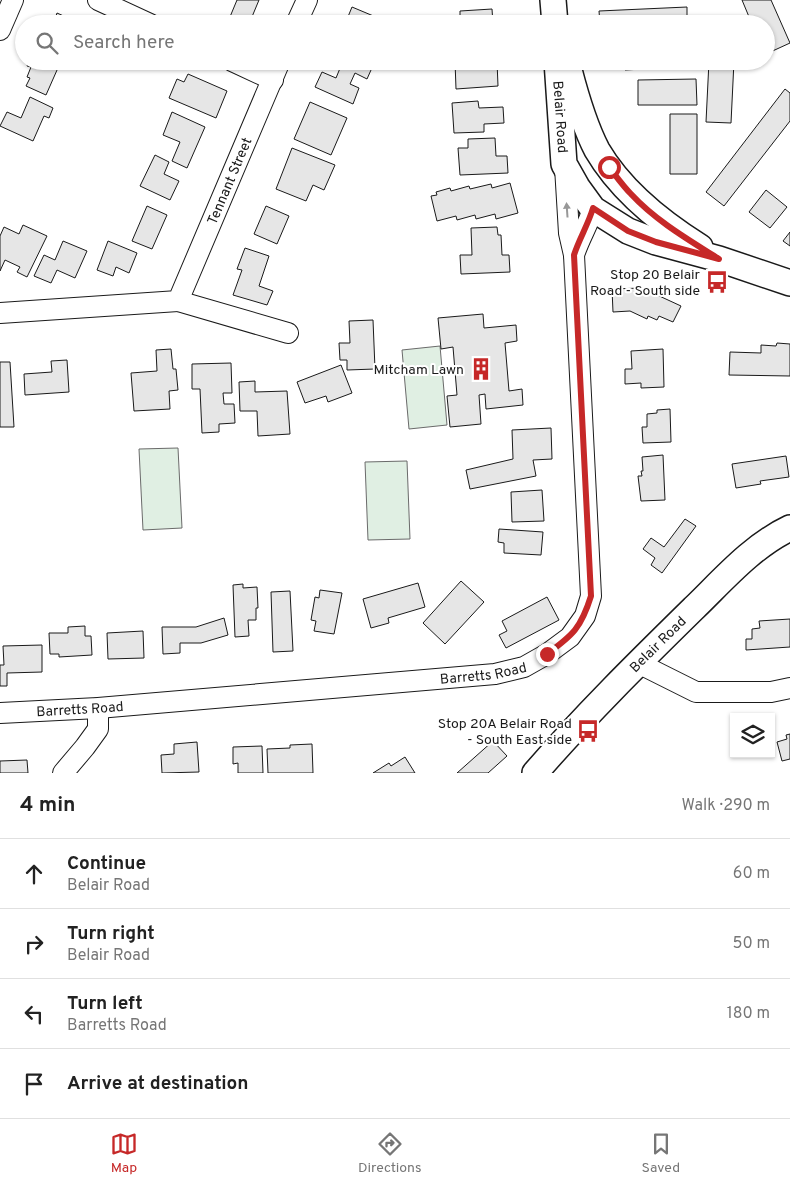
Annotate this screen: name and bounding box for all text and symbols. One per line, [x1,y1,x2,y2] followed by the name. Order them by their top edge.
[15,15,775,70] search box
[33,29,61,57] icon: search
[73,31,175,55] text: Search here
[548,80,570,154] street label: Belair Road
[204,135,256,228] street label: Tennant Street
[598,156,621,179] route start
[563,202,571,218] one-way arrow
[590,267,701,300] place label: Stop 20 Belair Road - South side
[704,269,730,295] bus stop icon: Stop 20 Belair Road - South side
[468,356,494,382] building icon: Mitcham Lawn
[373,362,464,379] place label: Mitcham Lawn
[627,614,690,677] street label: Belair Road
[536,643,559,666] route end
[439,660,529,689] street label: Barretts Road
[36,699,124,721] street label: Barretts Road
[730,713,775,758] map controls
[730,713,775,758] button: layers
[438,716,572,749] place label: Stop 20A Belair Road - South East side
[575,718,601,744] bus stop icon: Stop 20A Belair Road - South East side
[20,792,76,819] text: 4 min
[682,796,770,816] text: Walk · 290 m
[67,852,146,876] text: Continue
[20,860,48,888] icon: ahead
[733,864,770,884] text: 60 m
[67,876,150,896] text: Belair Road
[67,922,155,946] text: Turn right
[20,930,48,958] icon: right
[733,934,770,954] text: 50 m
[67,946,150,966] text: Belair Road
[67,992,143,1016] text: Turn left
[20,1000,48,1028] icon: left
[727,1004,770,1024] text: 180 m
[67,1016,167,1036] text: Barretts Road
[20,1070,48,1098] icon: arrive
[67,1072,248,1096] text: Arrive at destination
[110,1130,138,1177] tab: Map
[358,1130,422,1177] tab: Directions
[642,1130,680,1177] tab: Saved

